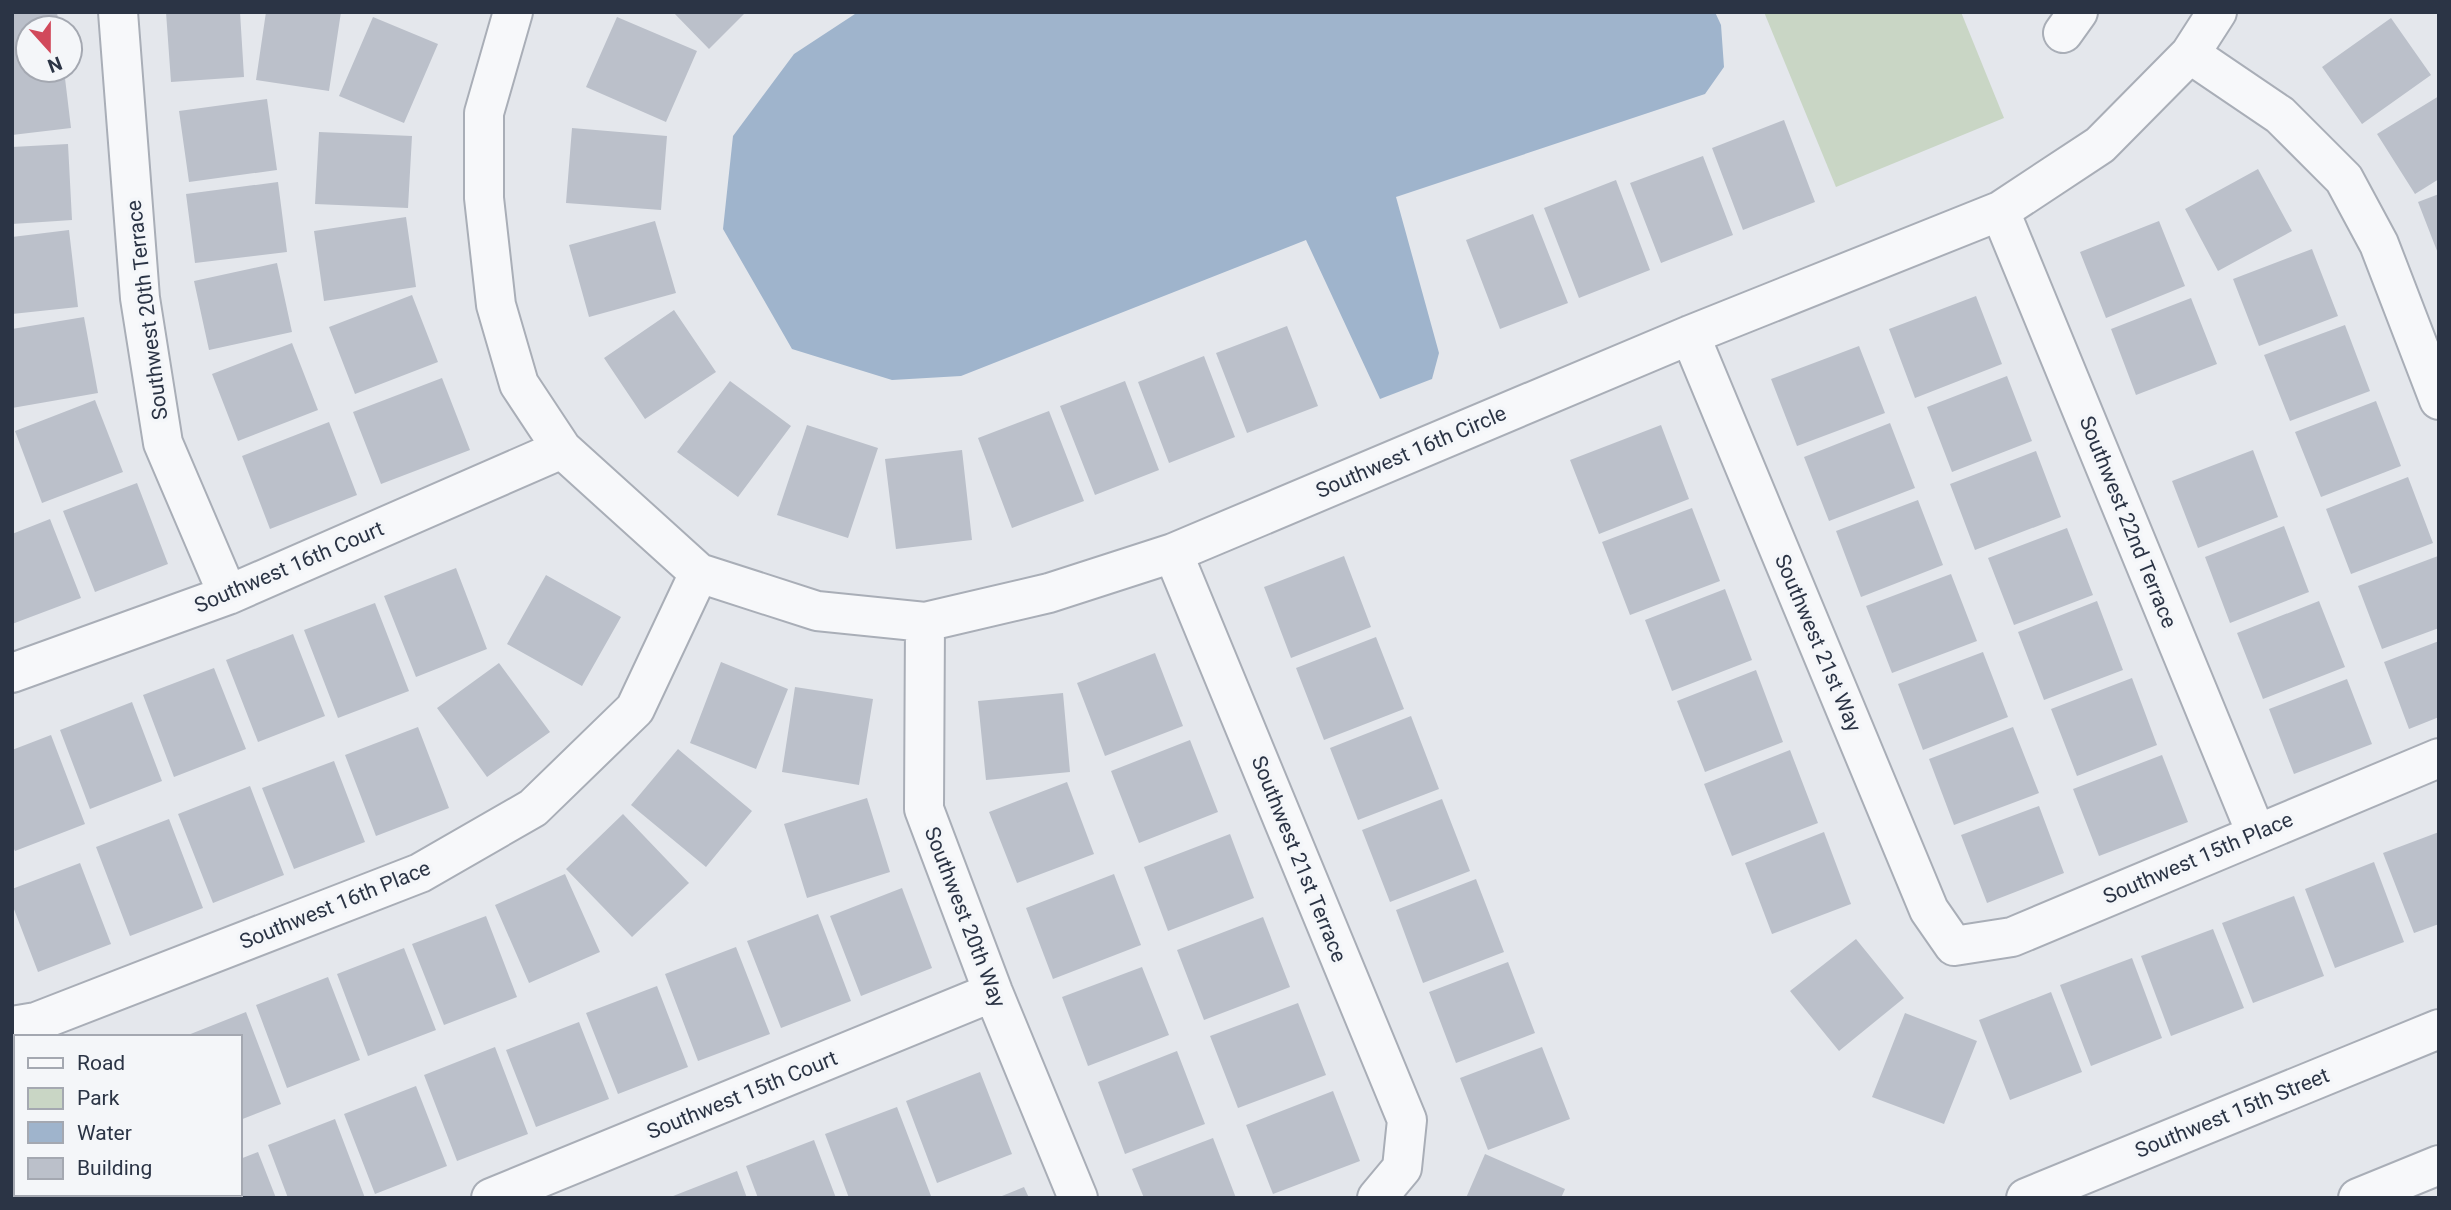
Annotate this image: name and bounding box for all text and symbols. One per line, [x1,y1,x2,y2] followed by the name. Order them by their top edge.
[14,14,84,84] north arrow
[45,51,65,78] text: N
[122,199,172,421] street label: Southwest 20th Terrace
[1312,401,1510,503] street label: Southwest 16th Circle
[2075,413,2181,631] street label: Southwest 22nd Terrace
[191,516,387,618] street label: Southwest 16th Court
[1770,551,1866,735] street label: Southwest 21st Way
[1247,752,1351,966] street label: Southwest 21st Terrace
[2100,807,2296,909] street label: Southwest 15th Place
[920,824,1010,1011] street label: Southwest 20th Way
[236,856,434,954] street label: Southwest 16th Place
[14,1035,242,1196] legend
[643,1046,841,1144] street label: Southwest 15th Court
[77,1051,125,1075] text: Road
[2132,1063,2333,1163] street label: Southwest 15th Street
[77,1086,120,1110] text: Park
[77,1121,132,1145] text: Water
[77,1156,152,1180] text: Building

